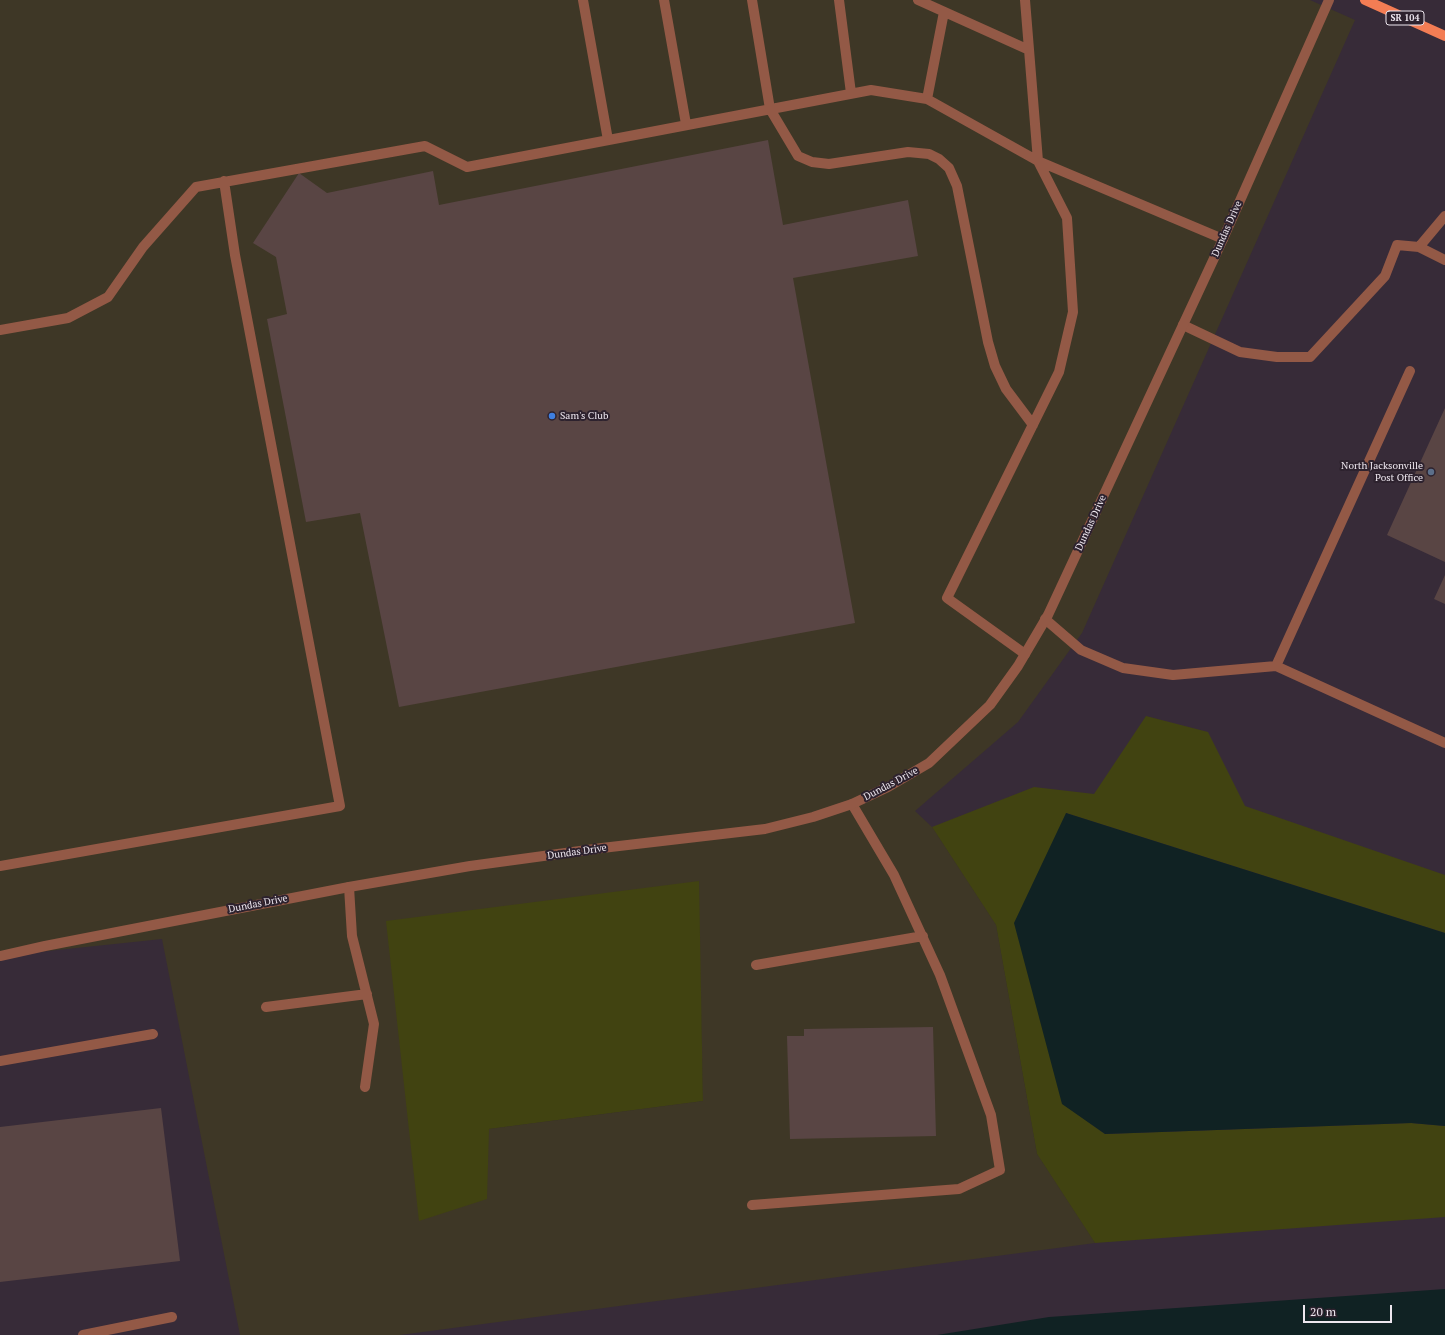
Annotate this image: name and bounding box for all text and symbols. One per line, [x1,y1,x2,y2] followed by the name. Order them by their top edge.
[1386,11,1424,25] road number: SR 104
[1209,199,1245,259] street label: Dundas Drive
[560,410,608,422] place label: Sam's Club
[547,411,557,421] marker: Sam's Club
[1341,460,1423,484] place label: North Jacksonville Post Office
[1426,467,1436,477] marker: North Jacksonville Post Office
[1073,493,1109,553] street label: Dundas Drive
[862,765,920,803] street label: Dundas Drive
[546,842,608,862] street label: Dundas Drive
[227,892,289,916] street label: Dundas Drive
[1305,1297,1394,1323] scale bar
[1310,1304,1336,1319] text: 20 m

